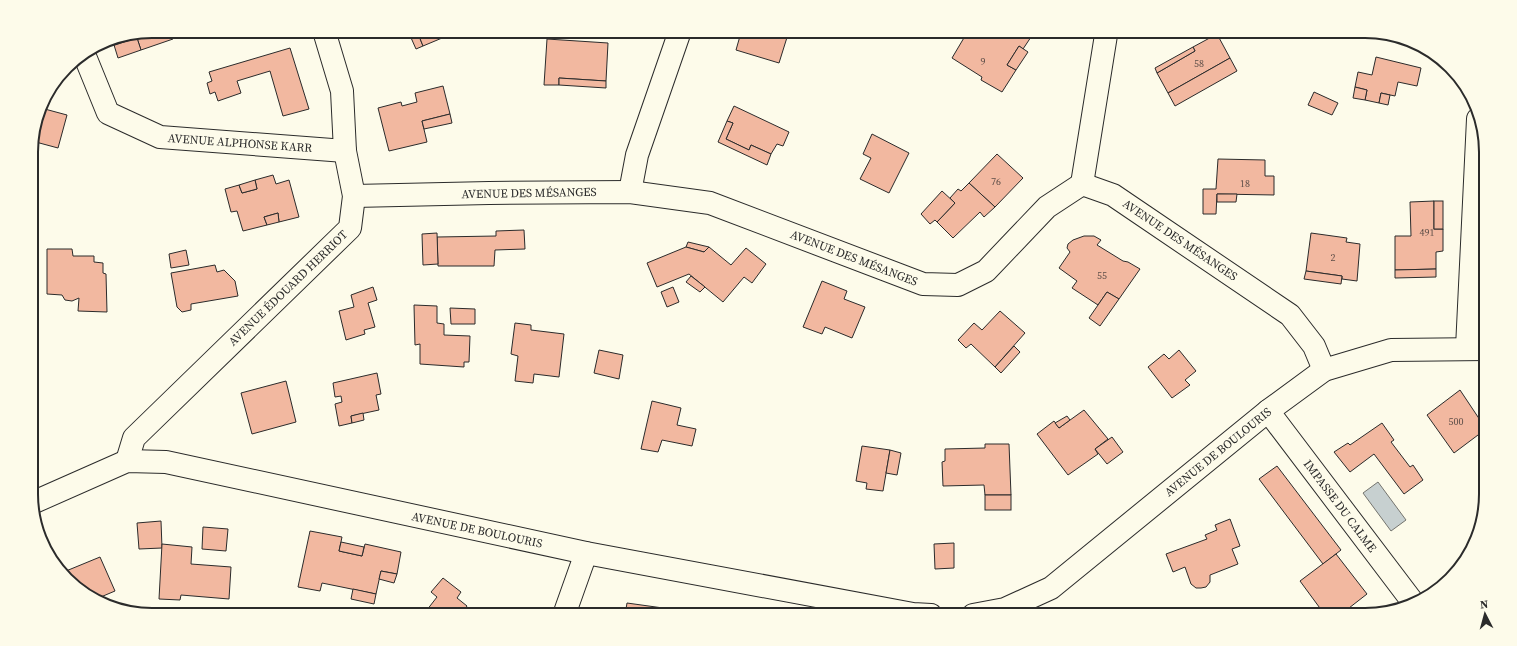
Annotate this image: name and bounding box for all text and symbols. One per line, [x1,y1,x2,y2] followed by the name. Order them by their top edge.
[981,55,986,68] house number: 9
[1194,57,1204,70] house number: 58
[167,130,313,156] street label: AVENUE ALPHONSE KARR
[991,175,1001,188] house number: 76
[1240,177,1250,190] house number: 18
[461,184,597,202] street label: AVENUE DES MÉSANGES
[1119,196,1241,284] street label: AVENUE DES MÉSANGES
[225,226,352,349] street label: AVENUE ÉDOUARD HERRIOT
[788,226,920,290] street label: AVENUE DES MÉSANGES
[1420,226,1435,239] house number: 491
[1331,251,1336,264] house number: 2
[1097,269,1107,282] house number: 55
[1161,404,1275,500] street label: AVENUE DE BOULOURIS
[1449,415,1464,428] house number: 500
[1300,456,1380,556] street label: IMPASSE DU CALME
[410,508,544,552] street label: AVENUE DE BOULOURIS
[1465,594,1505,634] north arrow
[1479,597,1489,612] text: N

